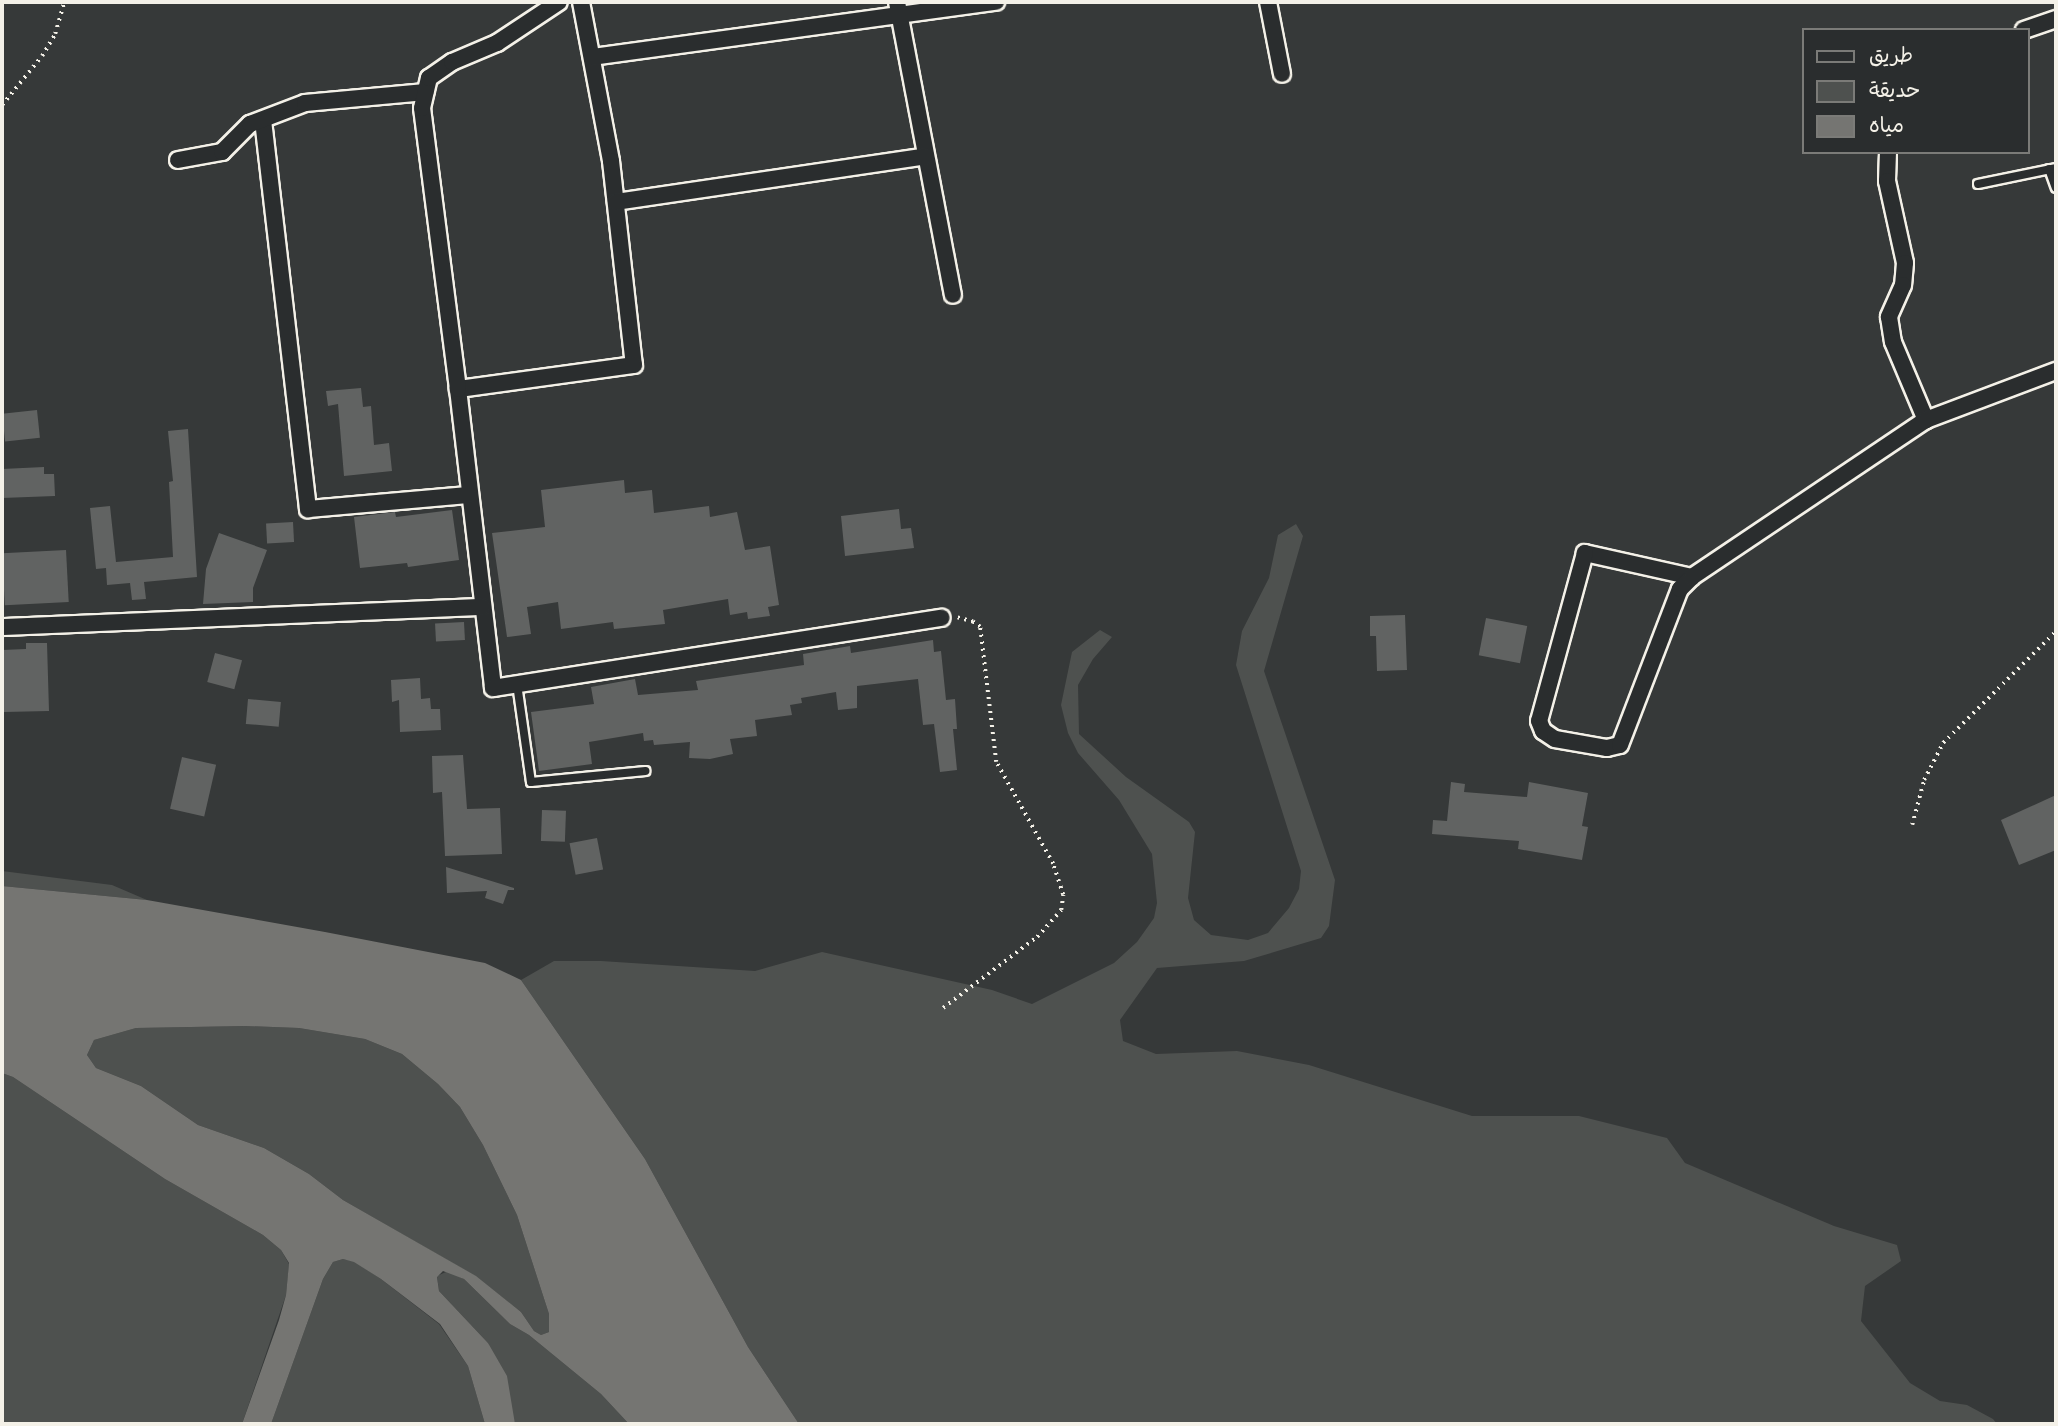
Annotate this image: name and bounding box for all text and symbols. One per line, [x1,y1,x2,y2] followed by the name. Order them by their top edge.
[1802,28,2030,154] legend
[1869,42,1913,69] text: طريق
[1869,77,1920,104] text: حديقة
[1869,112,1904,139] text: مياه

